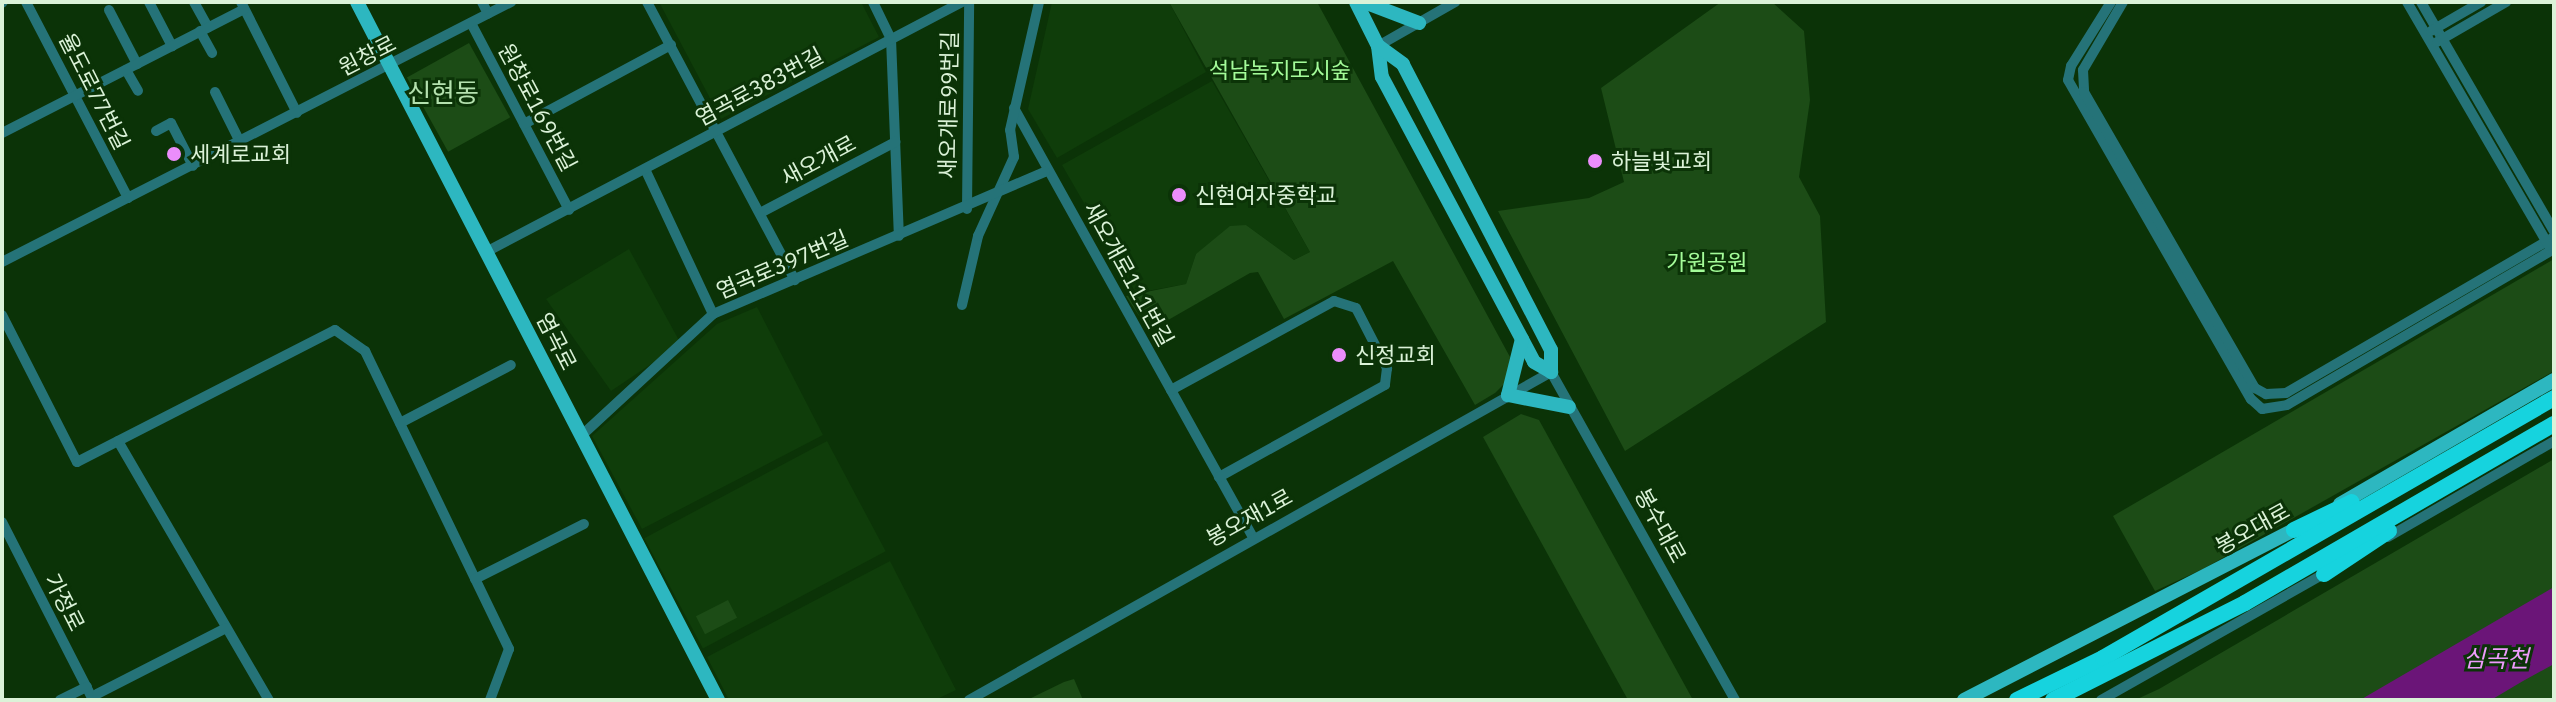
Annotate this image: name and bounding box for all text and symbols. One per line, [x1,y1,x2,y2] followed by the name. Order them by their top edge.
[54,28,136,154] street label: 율도로77번길
[334,29,400,81] street label: 원창로
[934,31,962,179] street label: 새오개로99번길
[493,39,583,175] street label: 원창로169번길
[691,41,827,131] street label: 염곡로383번길
[1209,57,1351,83] park label: 석남녹지도시숲
[407,77,479,109] district label: 신현동
[776,129,860,191] street label: 새오개로
[190,141,291,167] place label: 세계로교회
[165,145,183,163] marker: 세계로교회
[1611,148,1712,174] place label: 하늘빛교회
[1586,152,1604,170] marker: 하늘빛교회
[1195,182,1337,208] place label: 신현여자중학교
[1170,186,1188,204] marker: 신현여자중학교
[1078,197,1180,351] street label: 새오개로111번길
[712,224,852,304] street label: 염곡로397번길
[1667,249,1747,275] park label: 가원공원
[531,308,583,374] street label: 염곡로
[1355,342,1436,368] place label: 신정교회
[1330,346,1348,364] marker: 신정교회
[1201,483,1297,551] street label: 봉오재1로
[1630,483,1692,567] street label: 봉수대로
[2210,497,2294,559] street label: 봉오대로
[39,569,91,635] street label: 가정로
[2463,645,2529,673] water label: 심곡천

